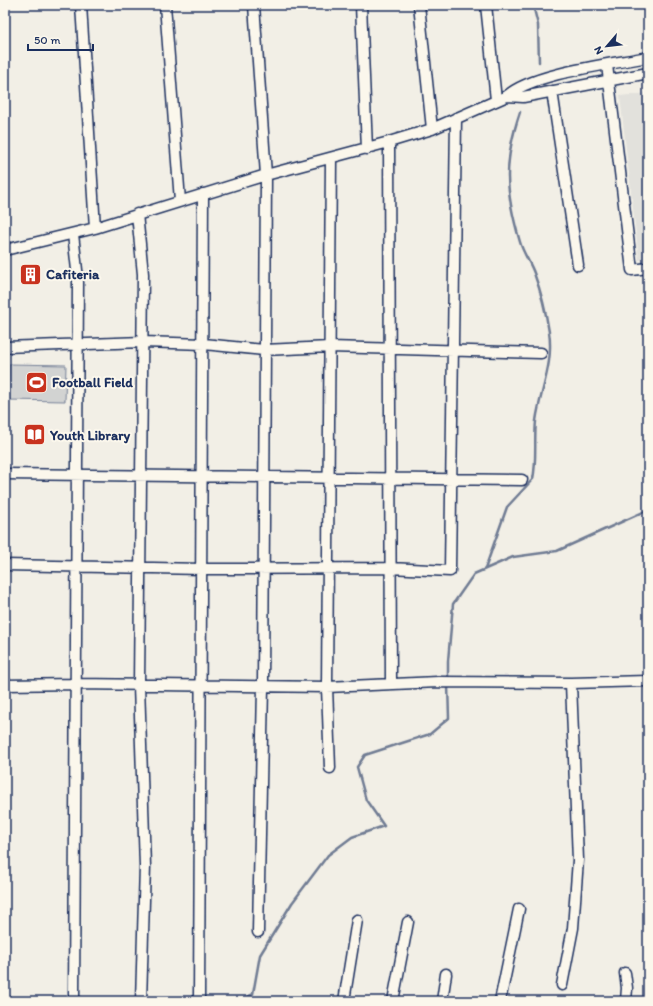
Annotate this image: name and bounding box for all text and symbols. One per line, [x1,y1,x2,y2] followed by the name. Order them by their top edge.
[28,26,93,52] scale bar
[587,26,627,66] north arrow
[34,33,60,47] text: 50 m
[591,44,606,57] text: N
[17,261,43,287] building icon: Cafiteria
[46,266,100,283] place label: Cafiteria
[24,369,50,395] sports icon: Football Field
[52,374,133,391] place label: Football Field
[21,422,47,448] library icon: Youth Library
[49,427,130,444] place label: Youth Library

